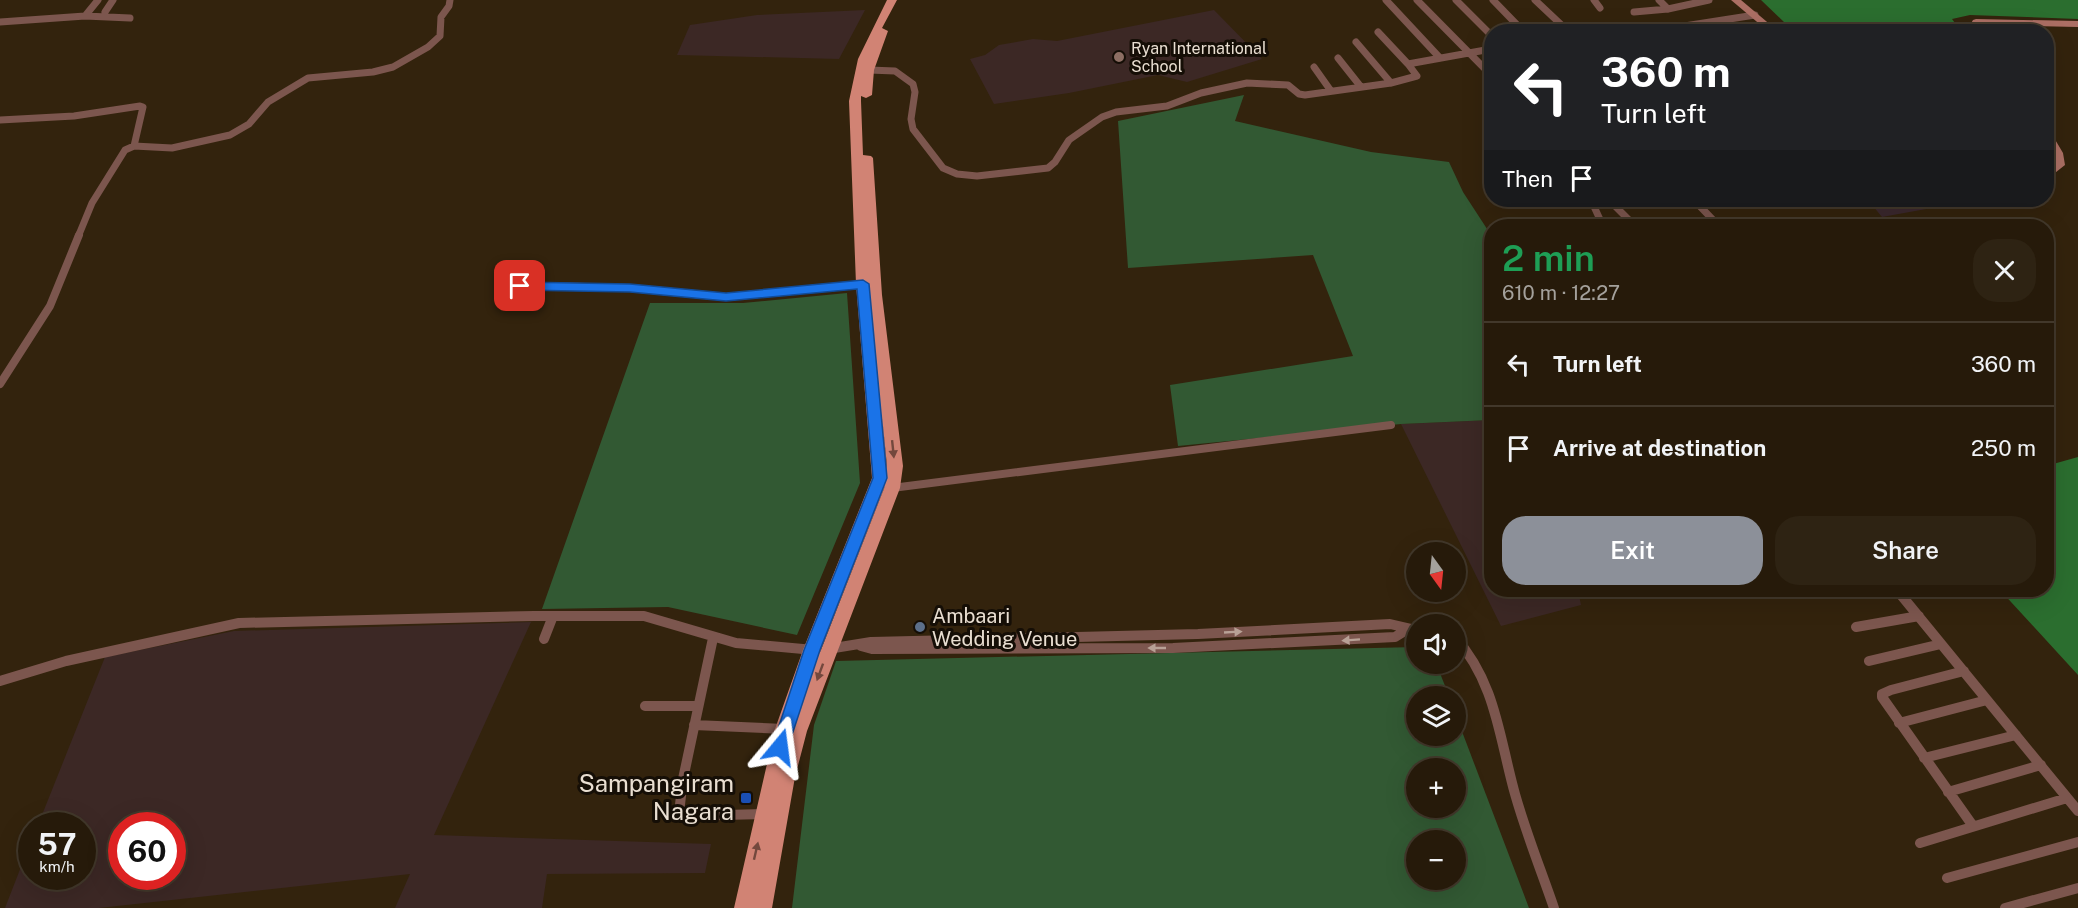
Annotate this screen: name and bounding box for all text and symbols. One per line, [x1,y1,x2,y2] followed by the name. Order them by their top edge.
[1131,39,1267,76] place label: Ryan International School
[1601,47,1731,96] text: 360 m
[1502,48,1580,126] icon: left
[1112,50,1126,64] marker: Ryan International School
[1601,97,1707,129] text: Turn left
[1565,162,1598,195] icon: arrive
[1502,166,1553,192] text: Then
[1502,237,1595,279] text: 2 min
[1973,239,2036,302] button: close
[494,260,545,311] pin
[503,269,536,302] icon: arrive
[1502,281,1620,305] text: 610 m · 12:27
[1502,348,1535,381] icon: left
[1553,351,1642,377] text: Turn left
[1971,351,2036,377] text: 360 m
[1502,432,1535,465] icon: arrive
[1553,435,1766,461] text: Arrive at destination
[1971,435,2036,461] text: 250 m
[888,439,898,458] one-way arrow
[1502,516,1763,585] button: Exit
[1775,516,2036,585] button: Share
[1406,542,1466,602] north arrow
[1406,542,1466,890] map controls
[932,604,1077,651] place label: Ambaari Wedding Venue
[1406,614,1466,674] button: sound
[913,620,927,634] marker: Ambaari Wedding Venue
[1223,628,1242,637] one-way arrow
[1342,635,1361,644] one-way arrow
[1147,643,1166,653] one-way arrow
[814,663,824,681] one-way arrow
[1406,686,1466,746] button: layers
[748,715,812,779] position arrow
[1406,758,1466,818] button: +
[579,769,734,825] place label: Sampangiram Nagara
[739,791,753,805] marker: Sampangiram Nagara
[108,812,186,890] speed limit sign: 60
[37,826,77,862] text: 57
[1406,830,1466,890] button: −
[751,841,761,860] one-way arrow
[39,858,75,875] text: km/h

